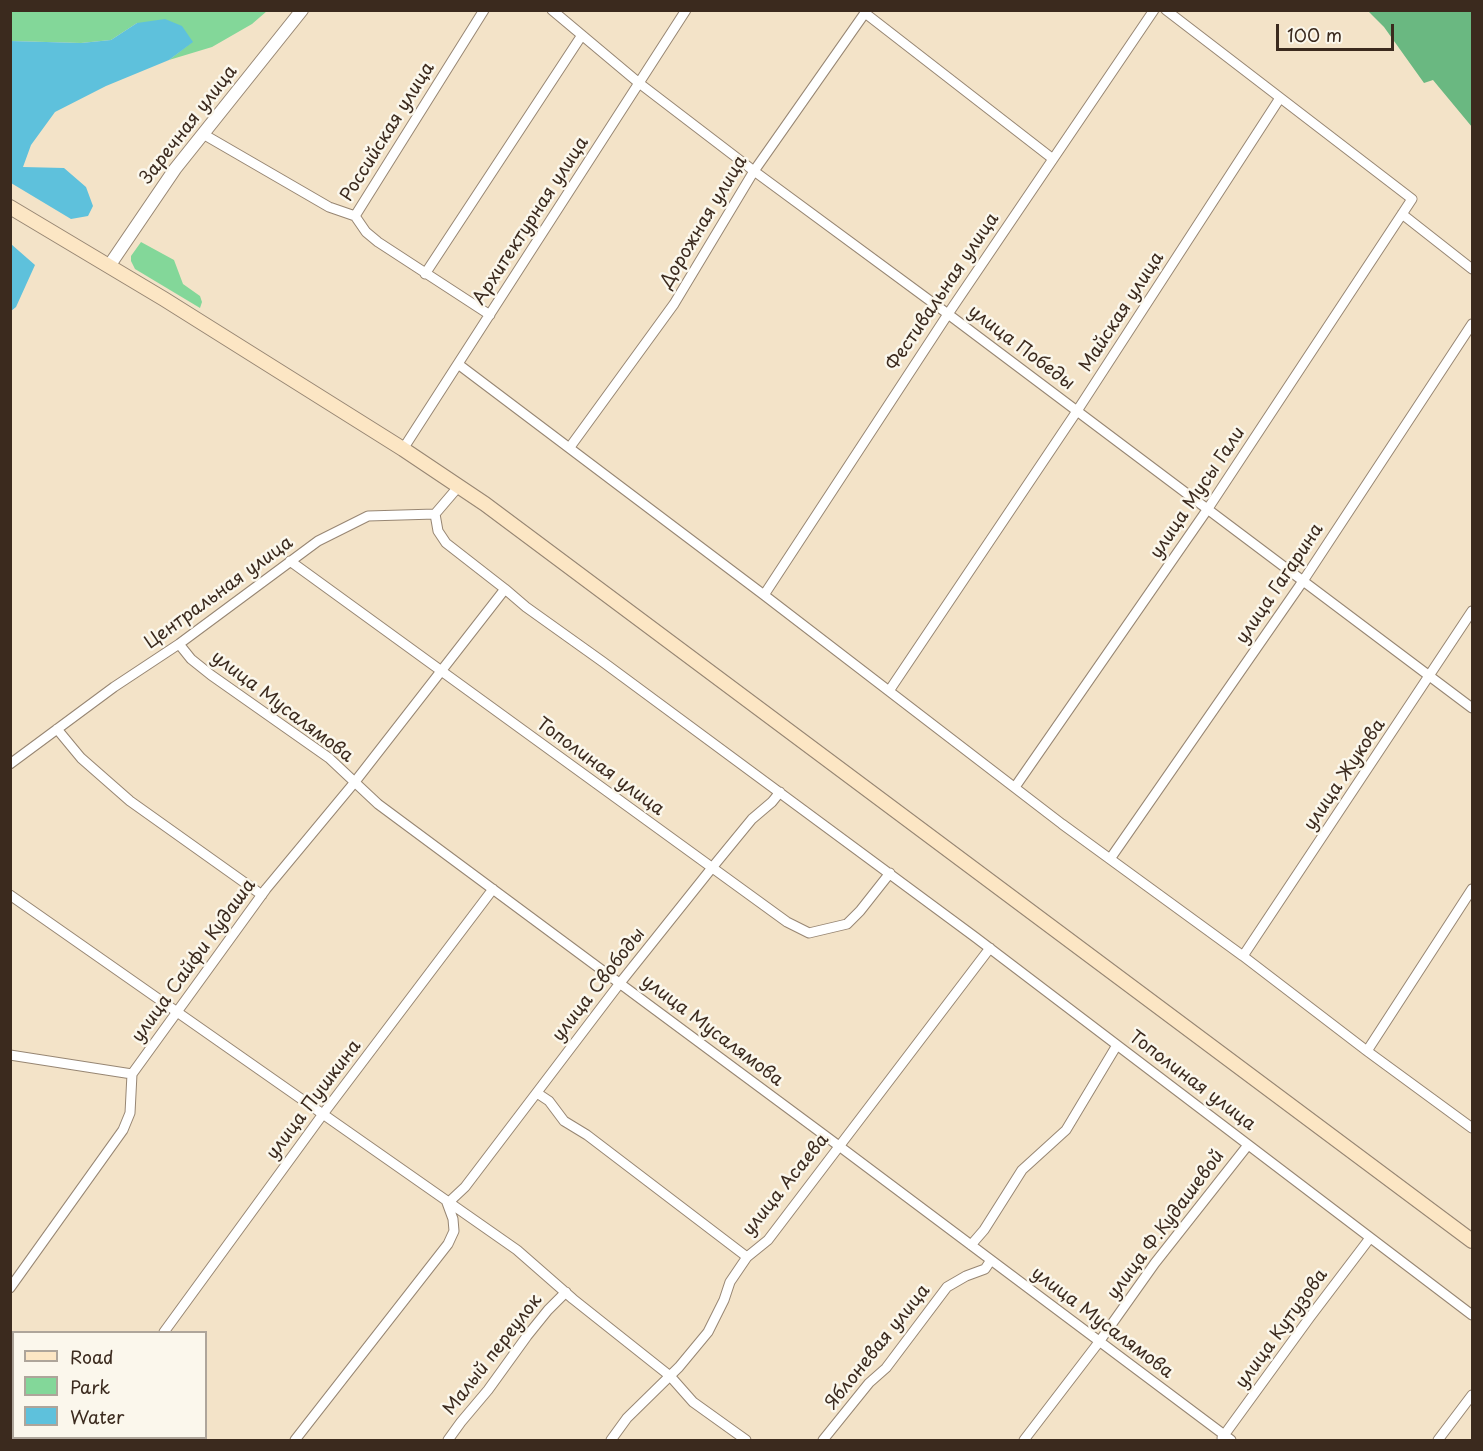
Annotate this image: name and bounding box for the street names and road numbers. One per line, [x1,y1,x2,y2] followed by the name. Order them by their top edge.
[337,59,439,205] street label: Российская улица
[136,61,242,189] street label: Заречная улица
[469,133,593,309] street label: Архитектурная улица
[656,152,752,292] street label: Дорожная улица
[882,209,1004,375] street label: Фестивальная улица
[1075,248,1169,376] street label: Майская улица
[963,301,1079,395] street label: улица Победы
[1146,423,1250,563] street label: улица Мусы Гали
[1232,520,1328,648] street label: улица Гагарина
[141,532,297,654] street label: Центральная улица
[207,647,357,767] street label: улица Мусалямова
[532,713,668,821] street label: Тополиная улица
[1300,715,1390,835] street label: улица Жукова
[127,875,261,1047] street label: улица Сайфи Кудаша
[548,924,650,1046] street label: улица Свободы
[637,971,787,1091] street label: улица Мусалямова
[1124,1026,1260,1136] street label: Тополиная улица
[262,1036,366,1164] street label: улица Пушкина
[738,1130,834,1240] street label: улица Асаева
[1103,1146,1229,1304] street label: улица Ф.Кудашевой
[1027,1263,1177,1383] street label: улица Мусалямова
[1231,1265,1333,1393] street label: улица Кутузова
[821,1280,935,1414] street label: Яблоневая улица
[439,1290,547,1420] street label: Малый переулок

